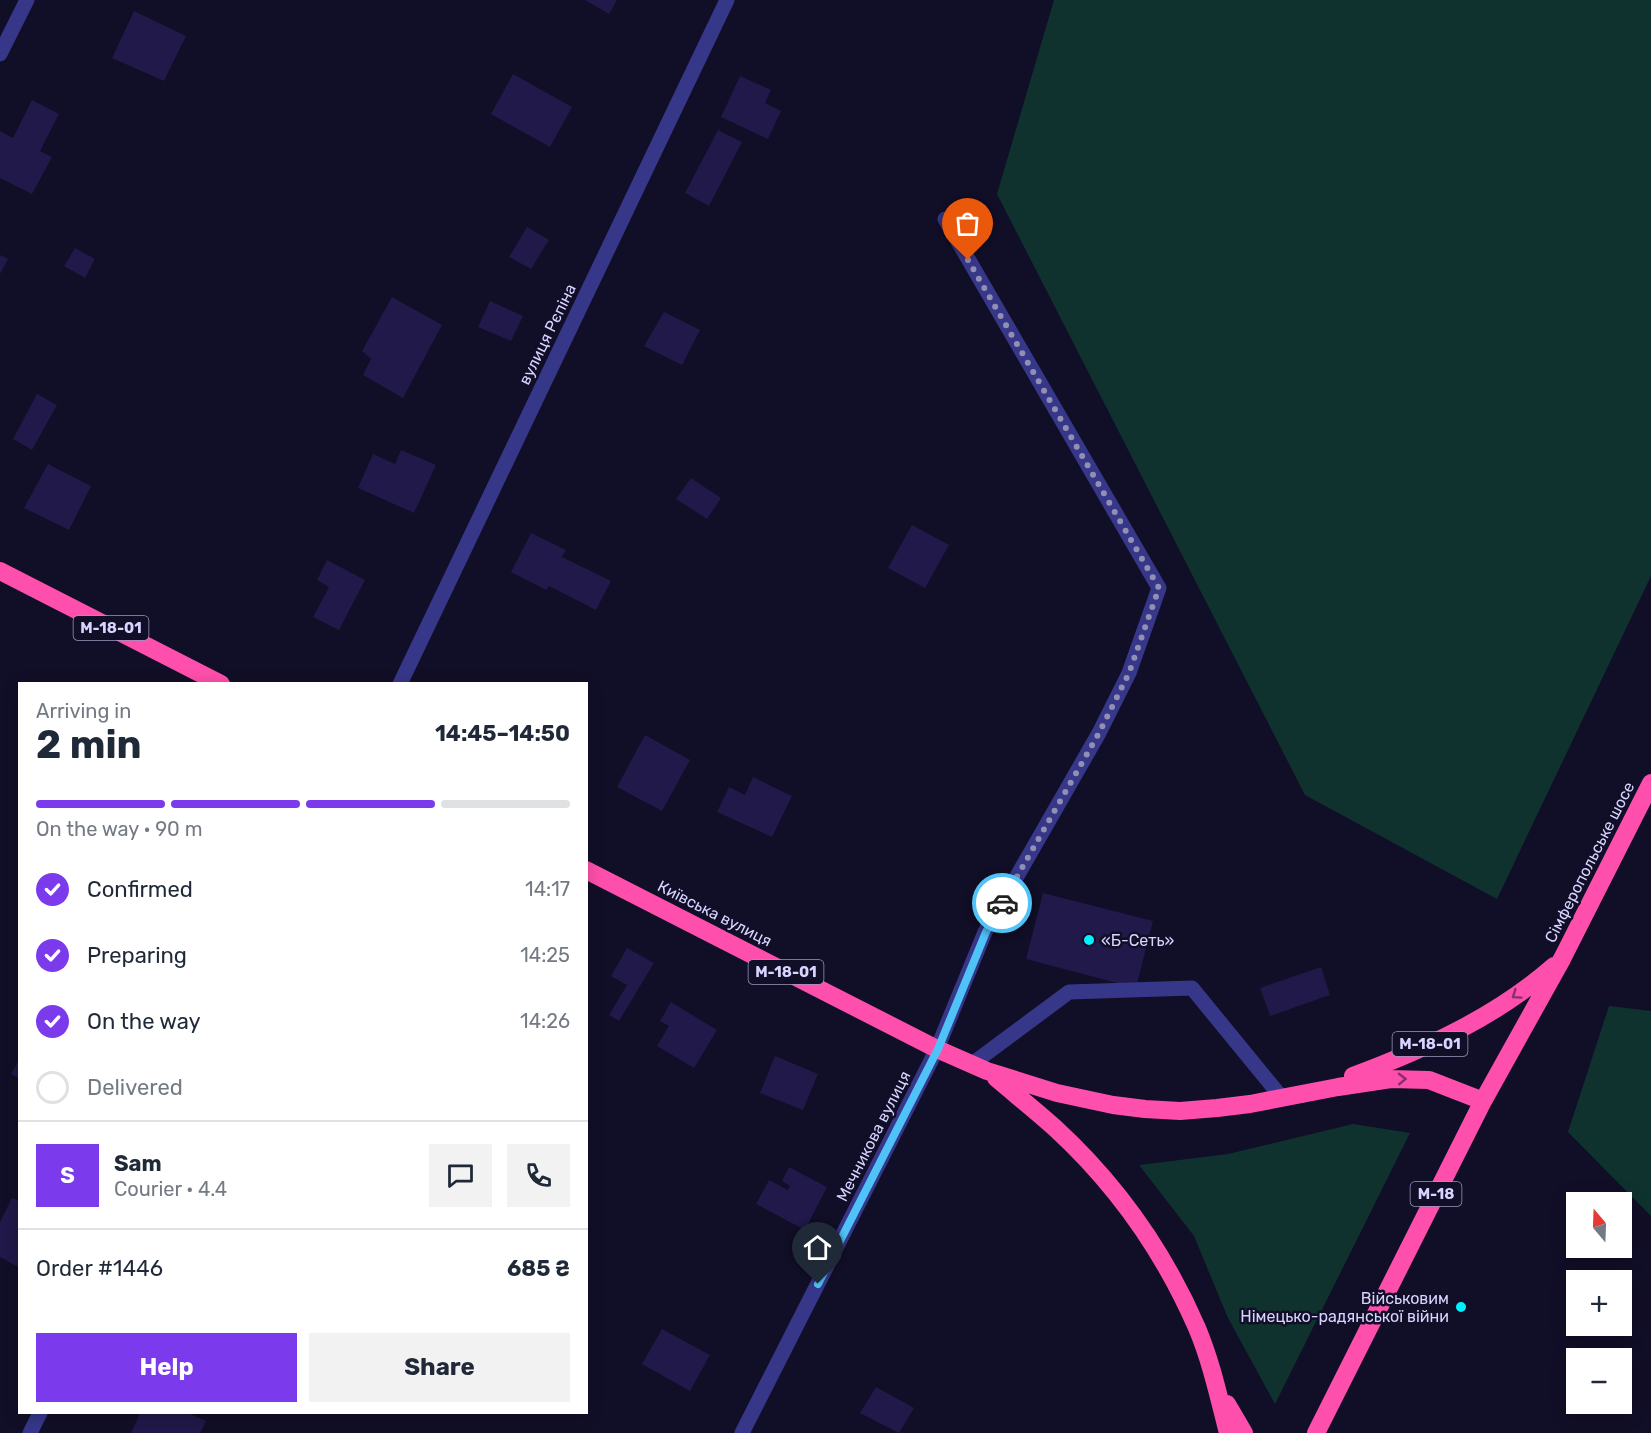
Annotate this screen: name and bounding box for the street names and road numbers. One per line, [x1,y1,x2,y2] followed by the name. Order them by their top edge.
[515,281,580,388] street label: вулиця Рєпіна
[74,616,148,640] road number: М-18-01
[1541,779,1638,946] street label: Сімферопольське шосе
[654,876,775,950] street label: Київська вулиця
[748,960,824,984] road number: М-18-01
[1392,1032,1468,1056] road number: М-18-01
[832,1068,915,1205] street label: Мечникова вулиця
[1410,1182,1462,1206] road number: М-18

